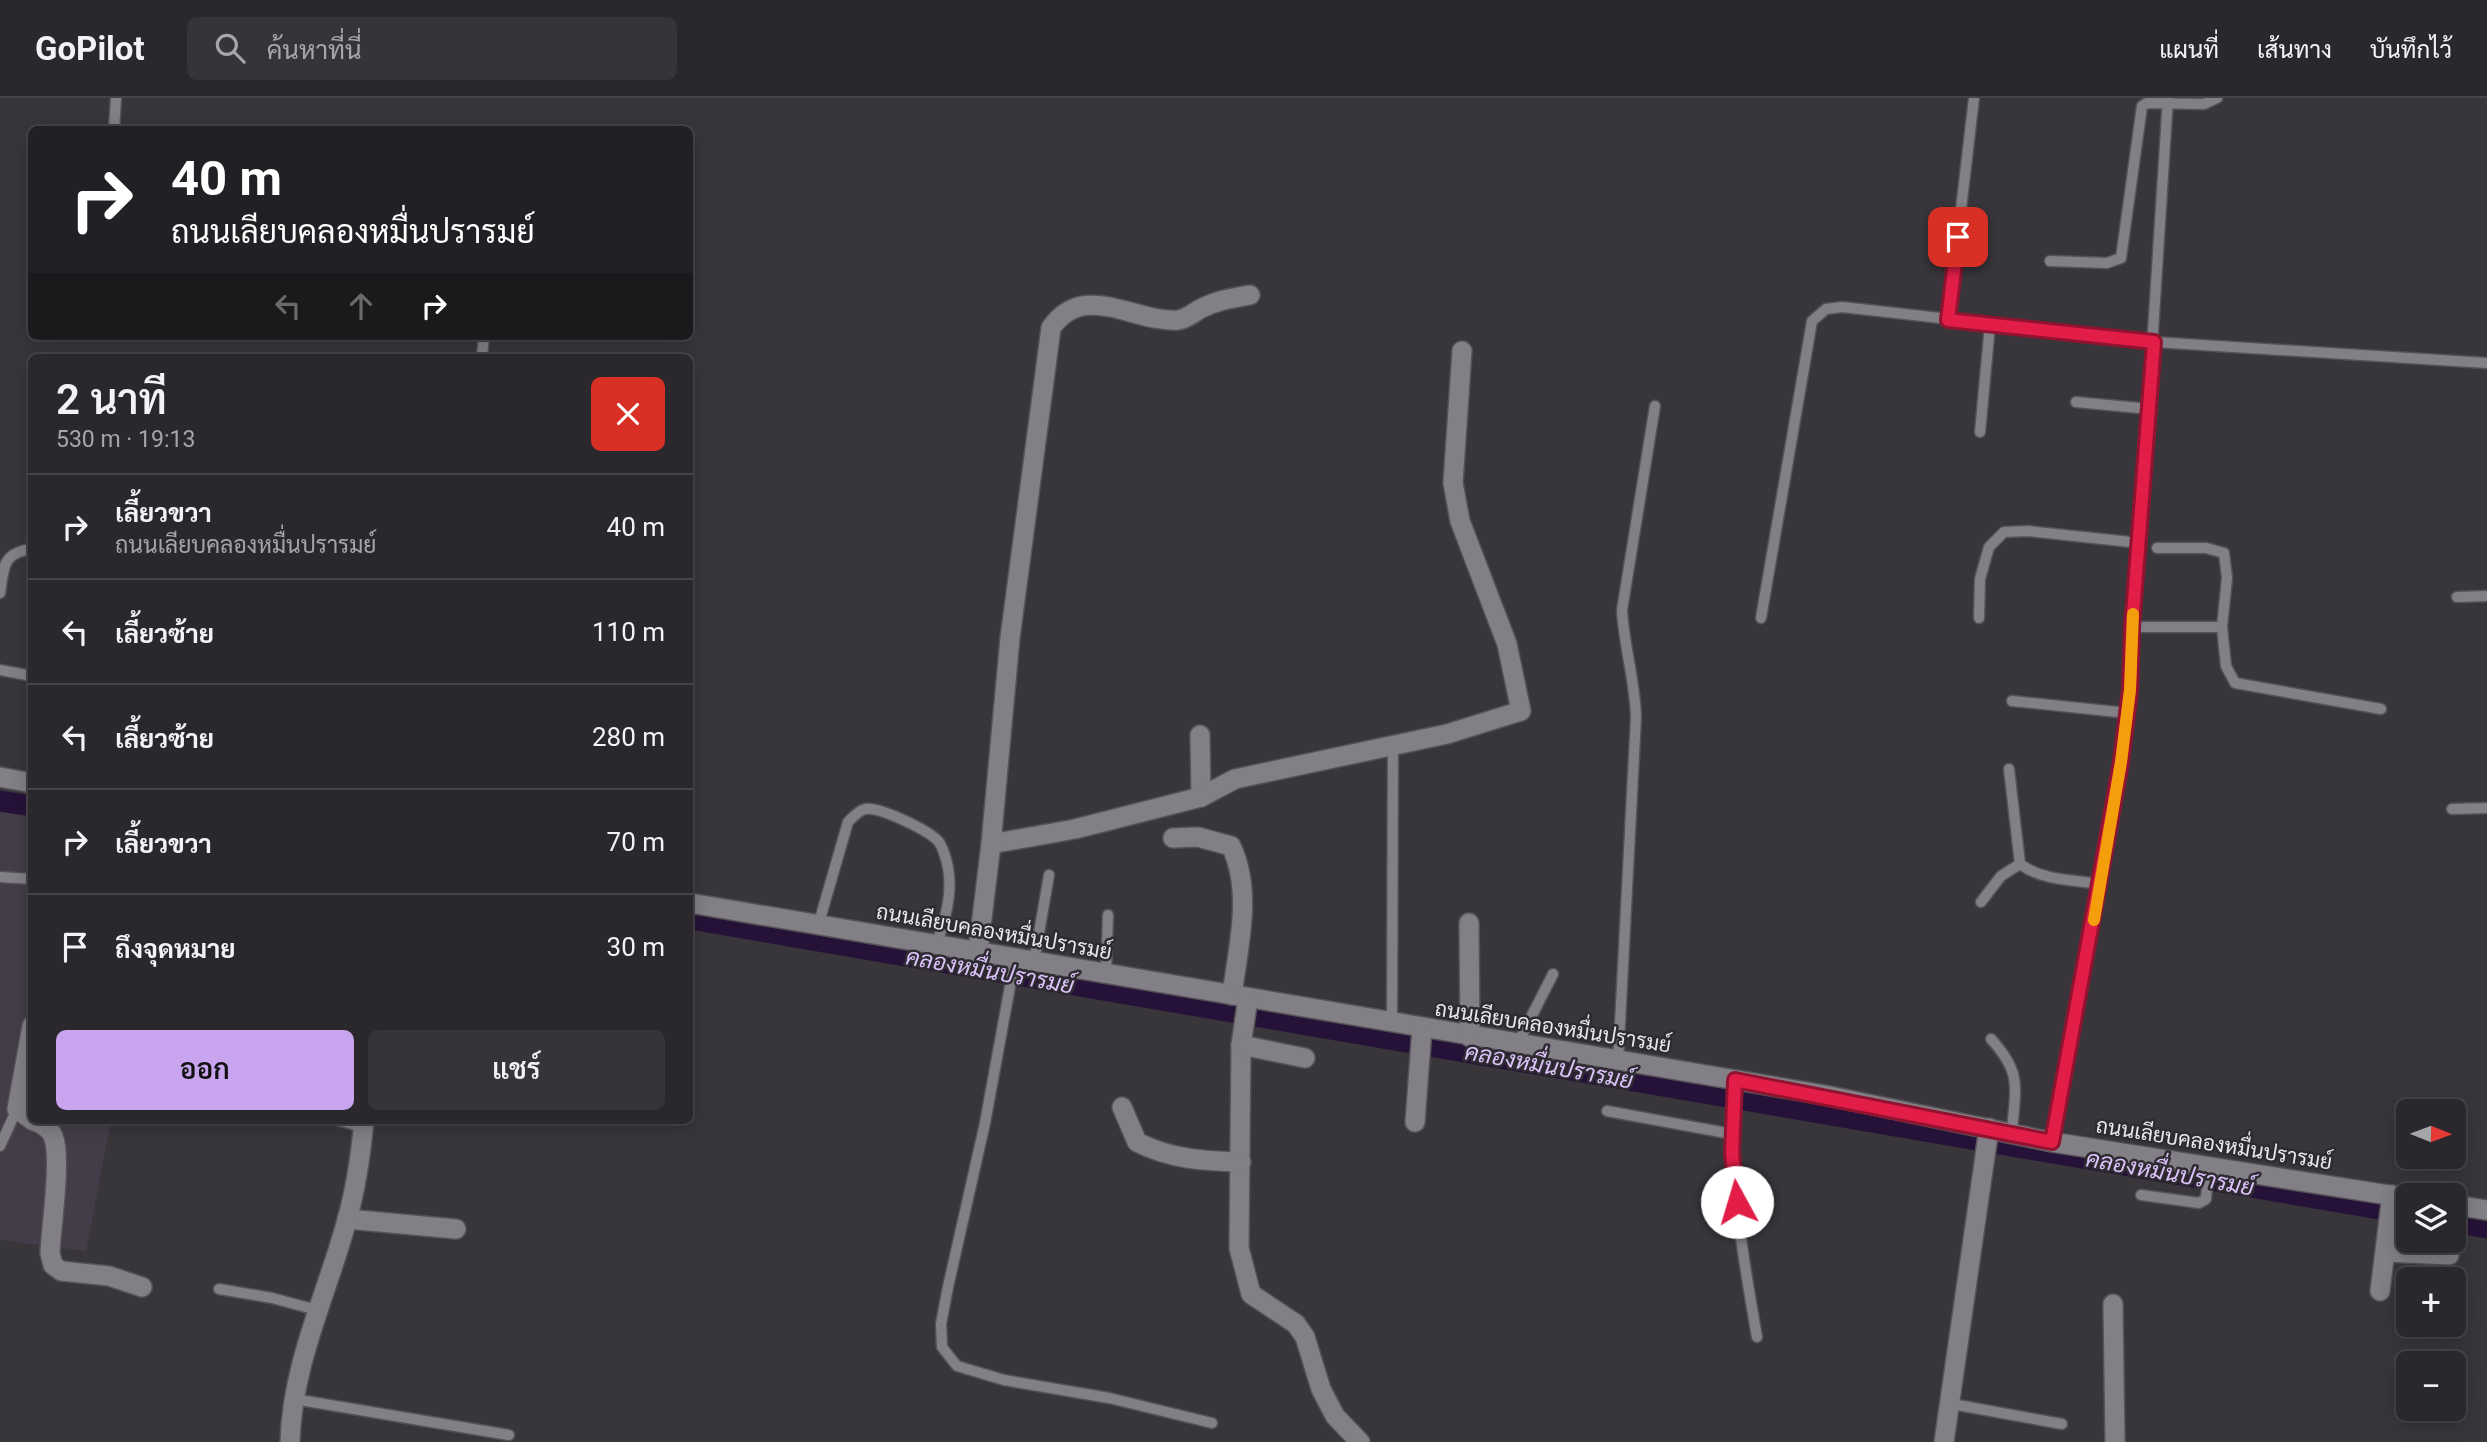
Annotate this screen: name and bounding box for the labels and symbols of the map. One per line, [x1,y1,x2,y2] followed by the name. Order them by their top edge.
[1928,207,1988,267] pin
[874,892,1115,965] street label: ถนนเลียบคลองหมื่นปรารมย์
[904,936,1080,1000] water label: คลองหมื่นปรารมย์
[1433,989,1674,1058] street label: ถนนเลียบคลองหมื่นปรารมย์
[1463,1031,1639,1095] water label: คลองหมื่นปรารมย์
[2396,1099,2466,1169] north arrow
[2094,1113,2334,1175] street label: ถนนเลียบคลองหมื่นปรารมย์
[2084,1145,2256,1201] water label: คลองหมื่นปรารมย์
[1700,1165,1774,1239] position arrow

